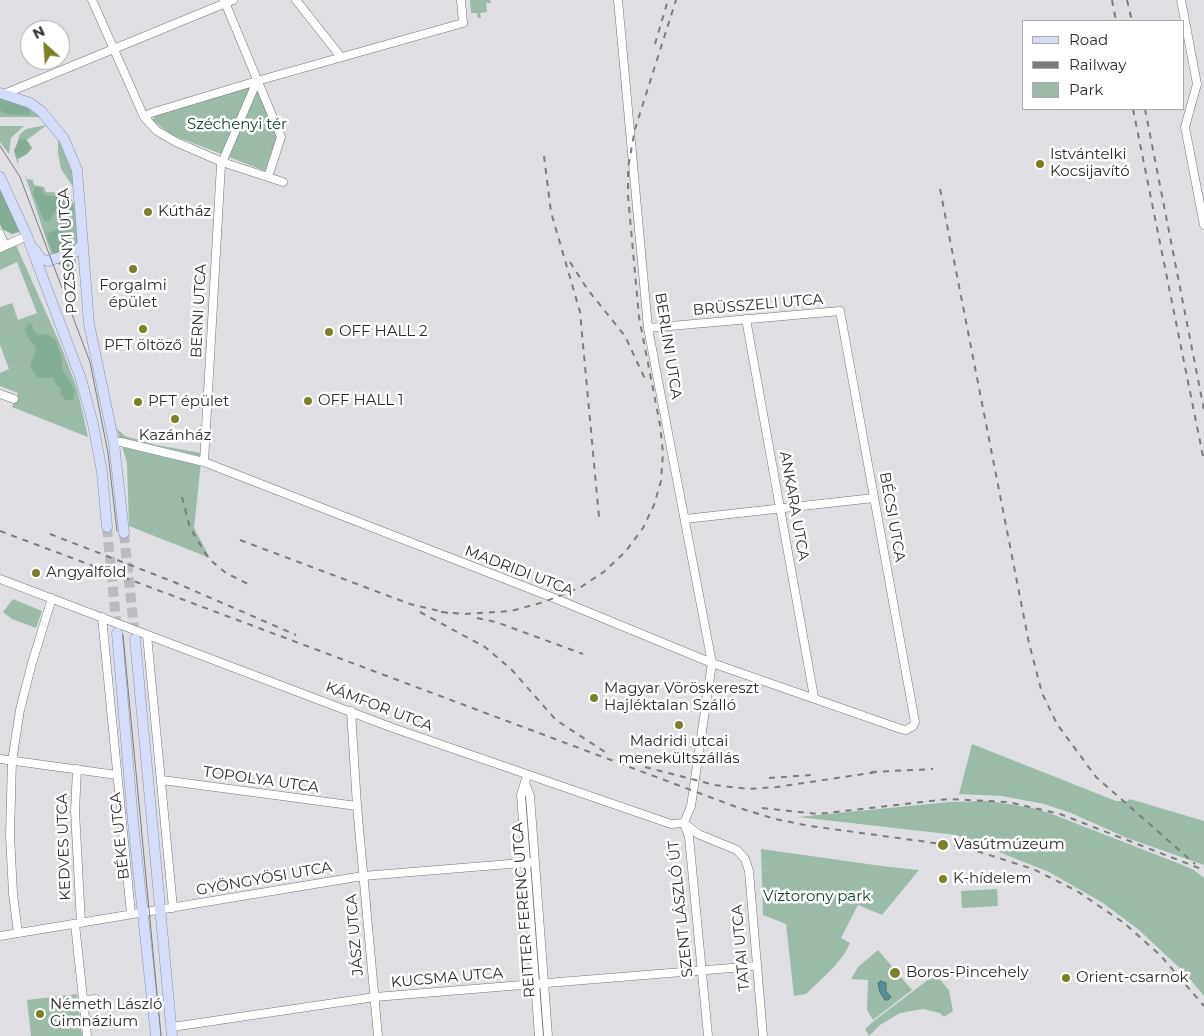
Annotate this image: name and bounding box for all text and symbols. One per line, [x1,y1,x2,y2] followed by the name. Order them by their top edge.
[20,20,70,70] north arrow
[1022,20,1184,110] legend
[30,22,48,43] text: N
[1069,30,1108,49] text: Road
[1069,55,1126,74] text: Railway
[1069,80,1103,99] text: Park
[187,116,287,134] park label: Széchenyi tér
[1050,146,1130,181] place label: Istvántelki Kocsijavító
[1034,158,1046,170] marker: Istvántelki Kocsijavító
[55,188,81,314] street label: POZSONYI UTCA
[158,203,211,221] place label: Kútház
[142,206,154,218] marker: Kútház
[127,263,139,275] marker: Forgalmi épület
[188,264,210,358] street label: BERNI UTCA
[99,277,167,312] place label: Forgalmi épület
[692,290,824,320] street label: BRÜSSZELI UTCA
[651,292,685,400] street label: BERLINI UTCA
[137,323,149,335] marker: PFT öltöző
[339,323,428,341] place label: OFF HALL 2
[323,326,335,338] marker: OFF HALL 2
[104,337,182,355] place label: PFT öltöző
[318,392,403,410] place label: OFF HALL 1
[148,393,229,411] place label: PFT épület
[302,395,314,407] marker: OFF HALL 1
[132,396,144,408] marker: PFT épület
[169,413,181,425] marker: Kazánház
[139,427,211,445] place label: Kazánház
[776,450,812,562] street label: ANKARA UTCA
[875,471,909,563] street label: BÉCSI UTCA
[462,542,576,600] street label: MADRIDI UTCA
[46,564,126,582] place label: Angyalföld
[30,567,42,579] marker: Angyalföld
[323,678,435,736] street label: KÁMFOR UTCA
[604,680,759,715] place label: Magyar Vöröskereszt Hajléktalan Szálló
[588,692,600,704] marker: Magyar Vöröskereszt Hajléktalan Szálló
[673,719,685,731] marker: Madridi utcai menekültszállás
[618,733,740,768] place label: Madridi utcai menekültszállás
[202,763,320,797] street label: TOPOLYA UTCA
[106,792,134,880] street label: BÉKE UTCA
[53,793,75,901] street label: KEDVES UTCA
[509,822,539,998] street label: REITTER FERENC UTCA
[954,836,1065,854] place label: Vasútmúzeum
[936,838,950,852] marker: Vasútmúzeum
[665,840,697,978] street label: SZENT LÁSZLÓ ÚT
[195,858,333,900] street label: GYÖNGYÖSI UTCA
[953,870,1031,888] place label: K-hídelem
[937,873,949,885] marker: K-hídelem
[763,888,871,906] park label: Víztorony park
[342,893,368,977] street label: JÁSZ UTCA
[728,904,754,992] street label: TATAI UTCA
[390,964,504,992] street label: KUCSMA UTCA
[906,964,1029,982] place label: Boros-Pincehely
[888,966,902,980] marker: Boros-Pincehely
[1076,969,1189,987] place label: Orient-csarnok
[1060,972,1072,984] marker: Orient-csarnok
[50,996,162,1031] place label: Németh László Gimnázium
[34,1008,46,1020] marker: Németh László Gimnázium

